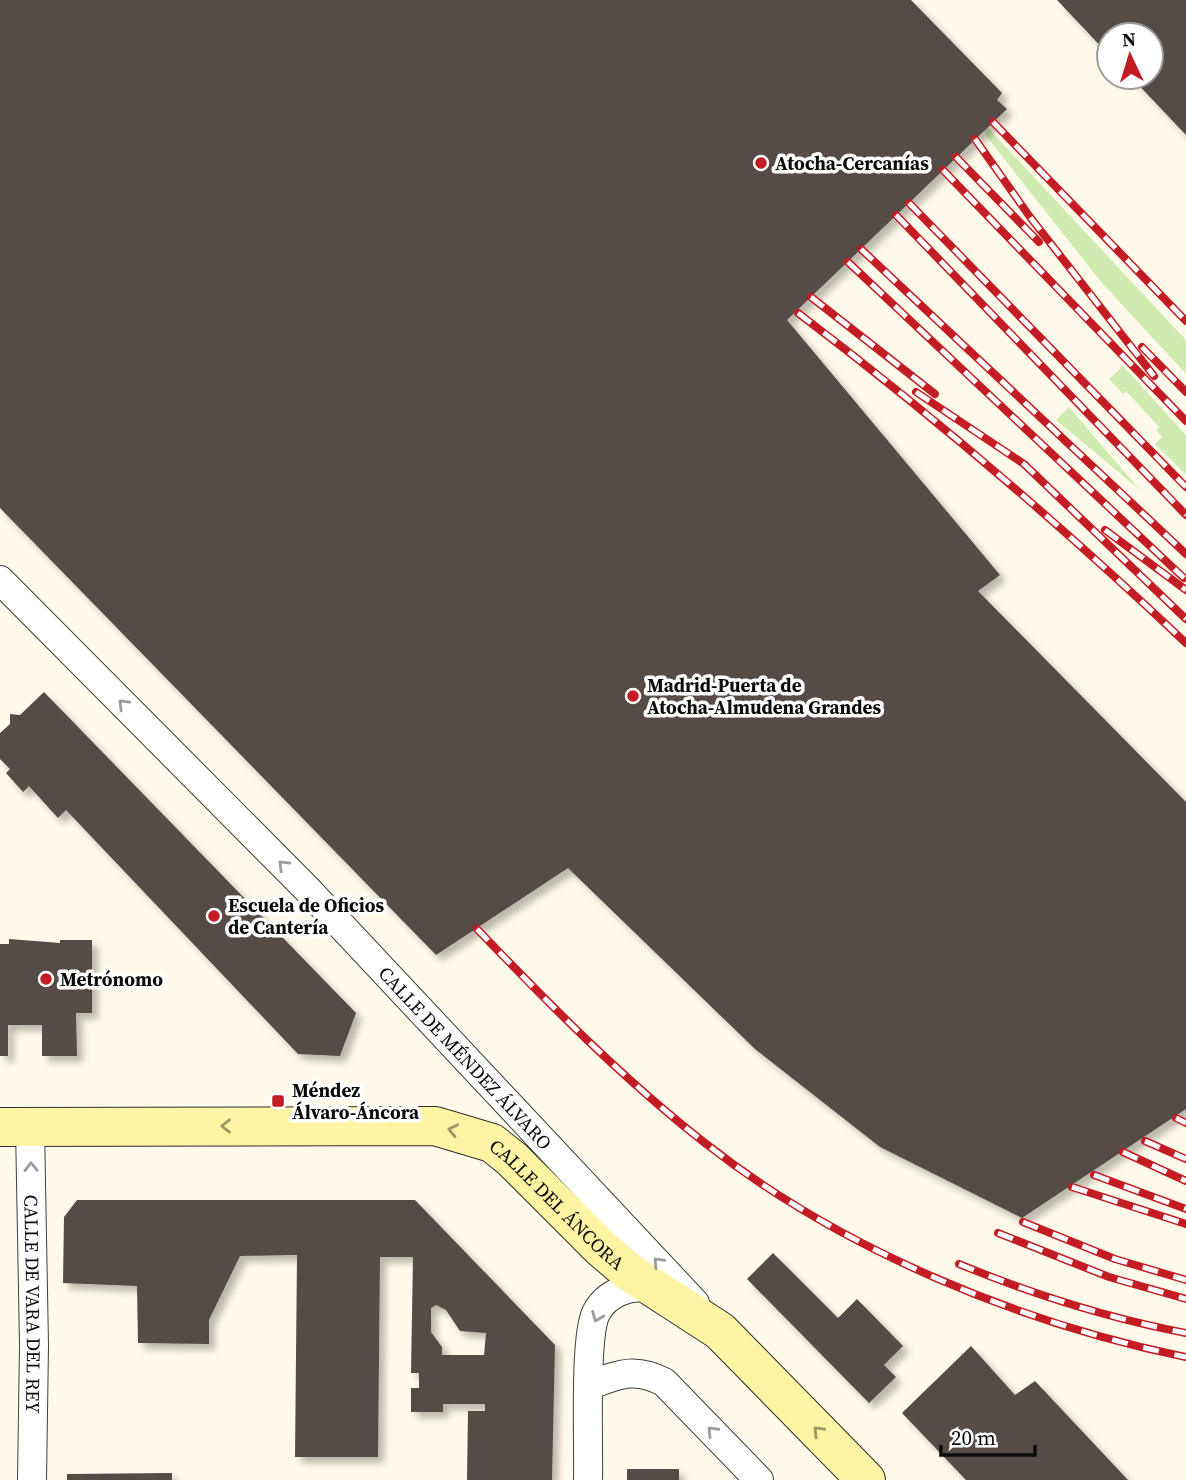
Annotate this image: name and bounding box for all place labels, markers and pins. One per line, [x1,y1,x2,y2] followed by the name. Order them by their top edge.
[775,150,929,176] place label: Atocha-Cercanías
[753,155,769,171] marker: Atocha-Cercanías
[647,672,881,720] place label: Madrid-Puerta de Atocha-Almudena Grandes
[625,688,641,704] marker: Madrid-Puerta de Atocha-Almudena Grandes
[228,892,385,940] place label: Escuela de Oficios de Cantería
[206,908,222,924] marker: Escuela de Oficios de Cantería
[60,966,163,992] place label: Metrónomo
[38,971,54,987] marker: Metrónomo
[292,1077,420,1125] place label: Méndez Álvaro-Áncora
[270,1093,286,1109] marker: Méndez Álvaro-Áncora

